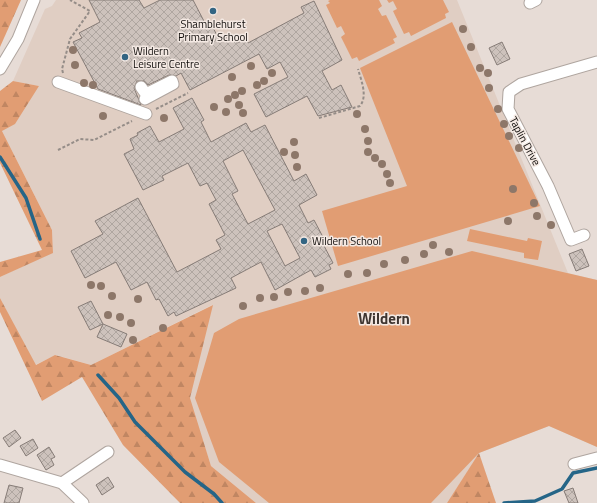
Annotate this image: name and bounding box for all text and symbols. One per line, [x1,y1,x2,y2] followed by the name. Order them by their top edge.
[208,6,218,16] marker: Shamblehurst Primary School
[178,16,248,45] place label: Shamblehurst Primary School
[133,43,200,72] place label: Wildern Leisure Centre
[120,52,130,62] marker: Wildern Leisure Centre
[505,114,545,169] street label: Taplin Drive
[312,233,381,249] place label: Wildern School
[299,236,309,246] marker: Wildern School
[358,307,410,330] district label: Wildern

